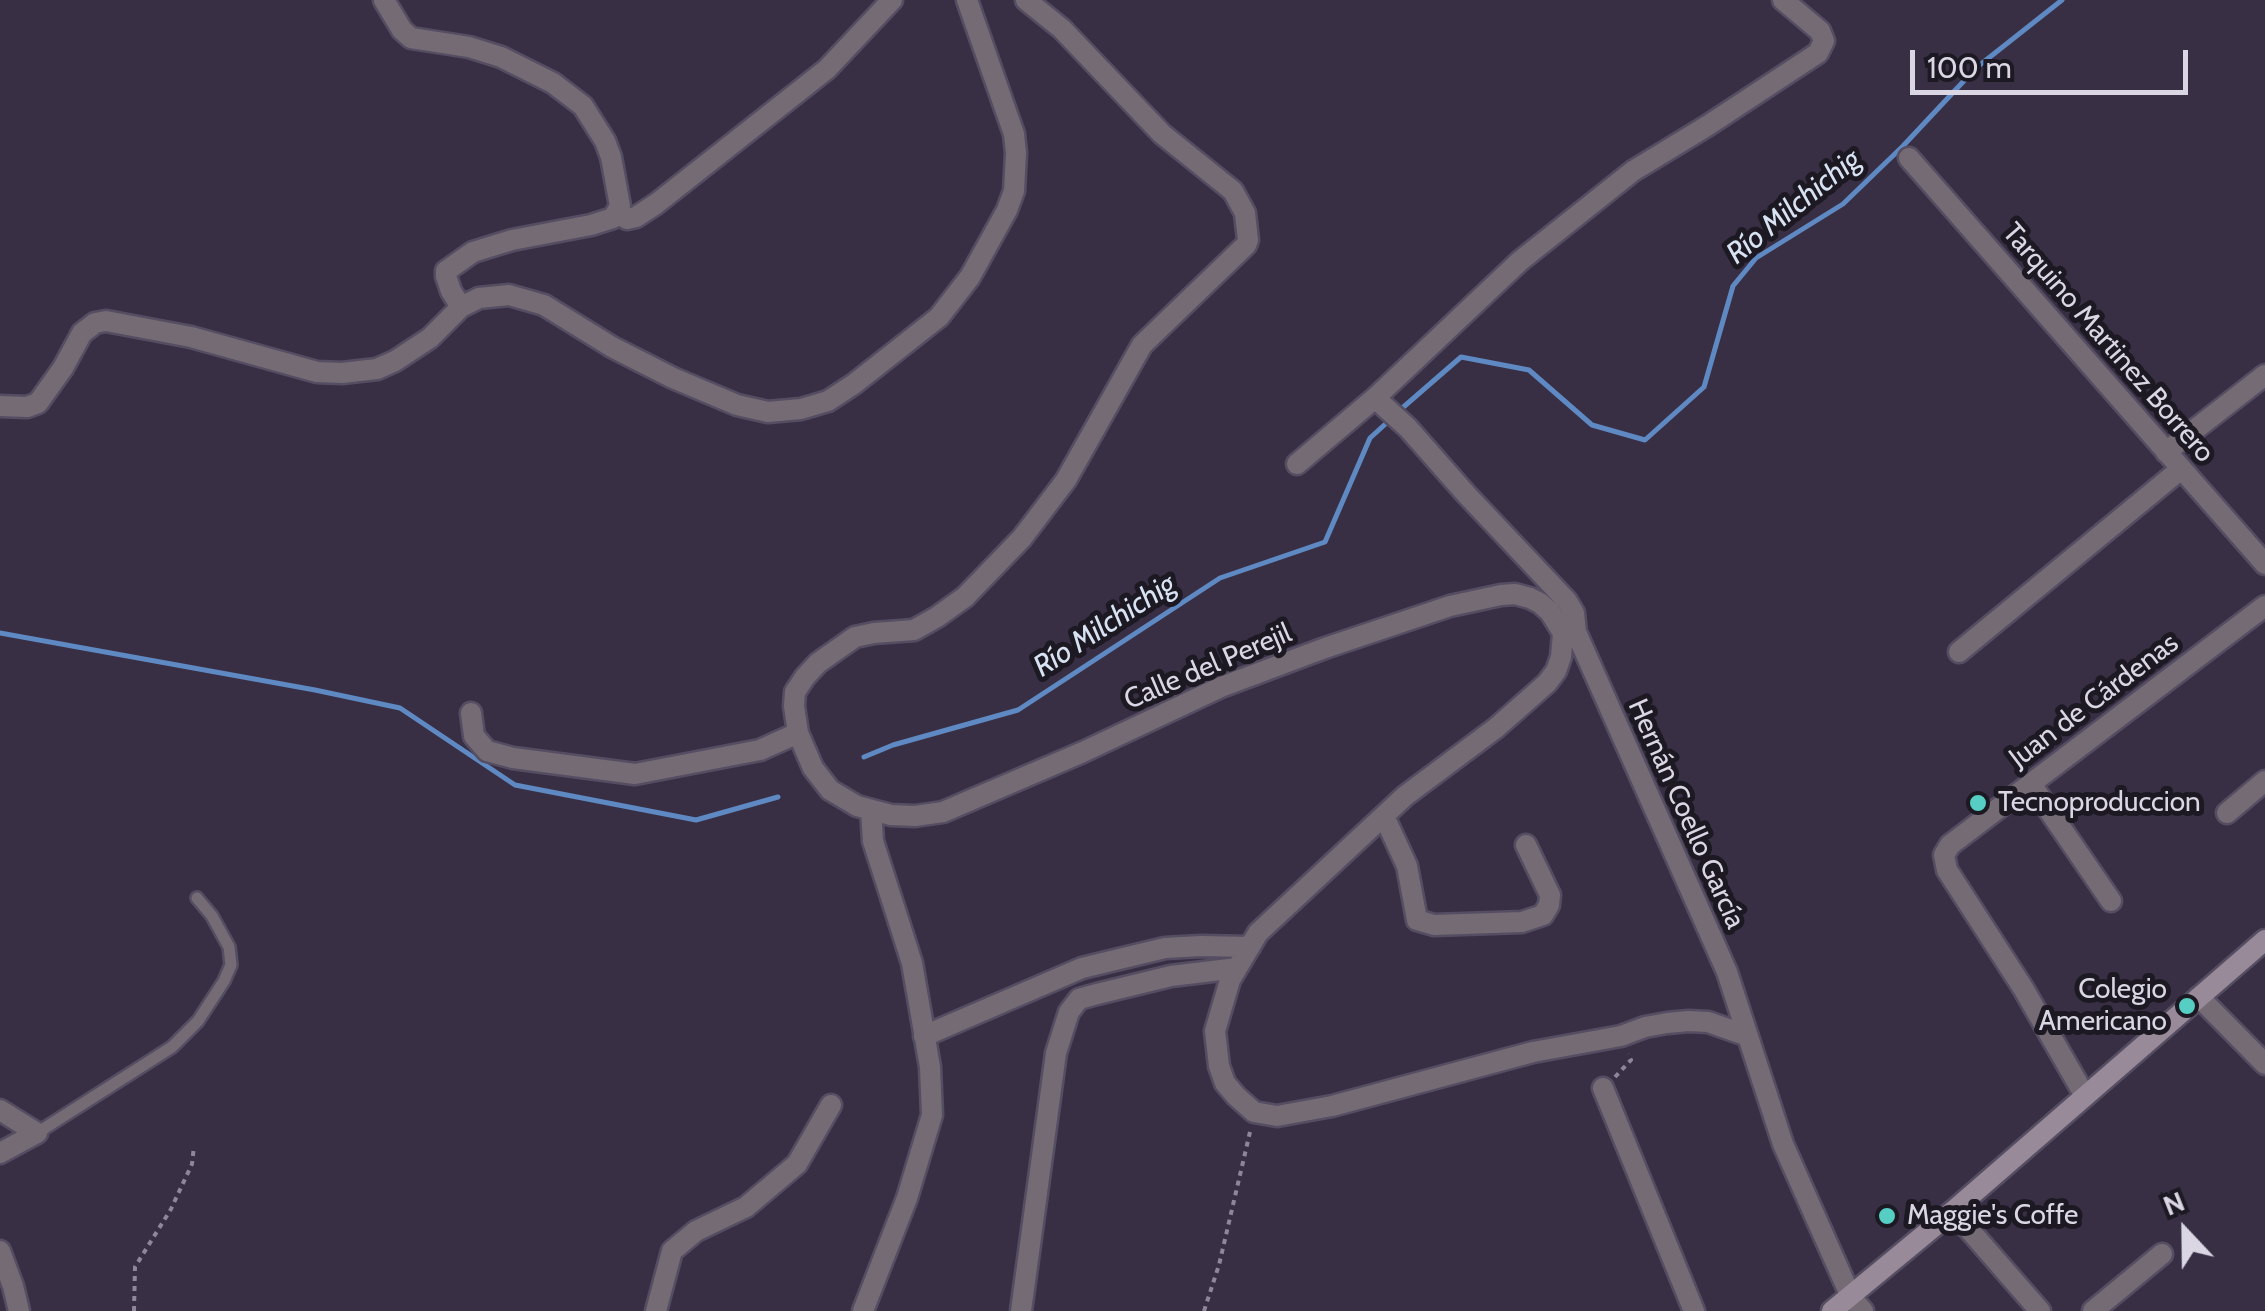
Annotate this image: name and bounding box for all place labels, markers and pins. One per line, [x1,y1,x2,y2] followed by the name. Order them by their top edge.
[1998,786,2201,820] place label: Tecnoproduccion
[1967,792,1989,814] marker: Tecnoproduccion
[2039,973,2167,1039] place label: Colegio Americano
[2176,995,2198,1017] marker: Colegio Americano
[1907,1199,2078,1233] place label: Maggie's Coffe
[1876,1205,1898,1227] marker: Maggie's Coffe

